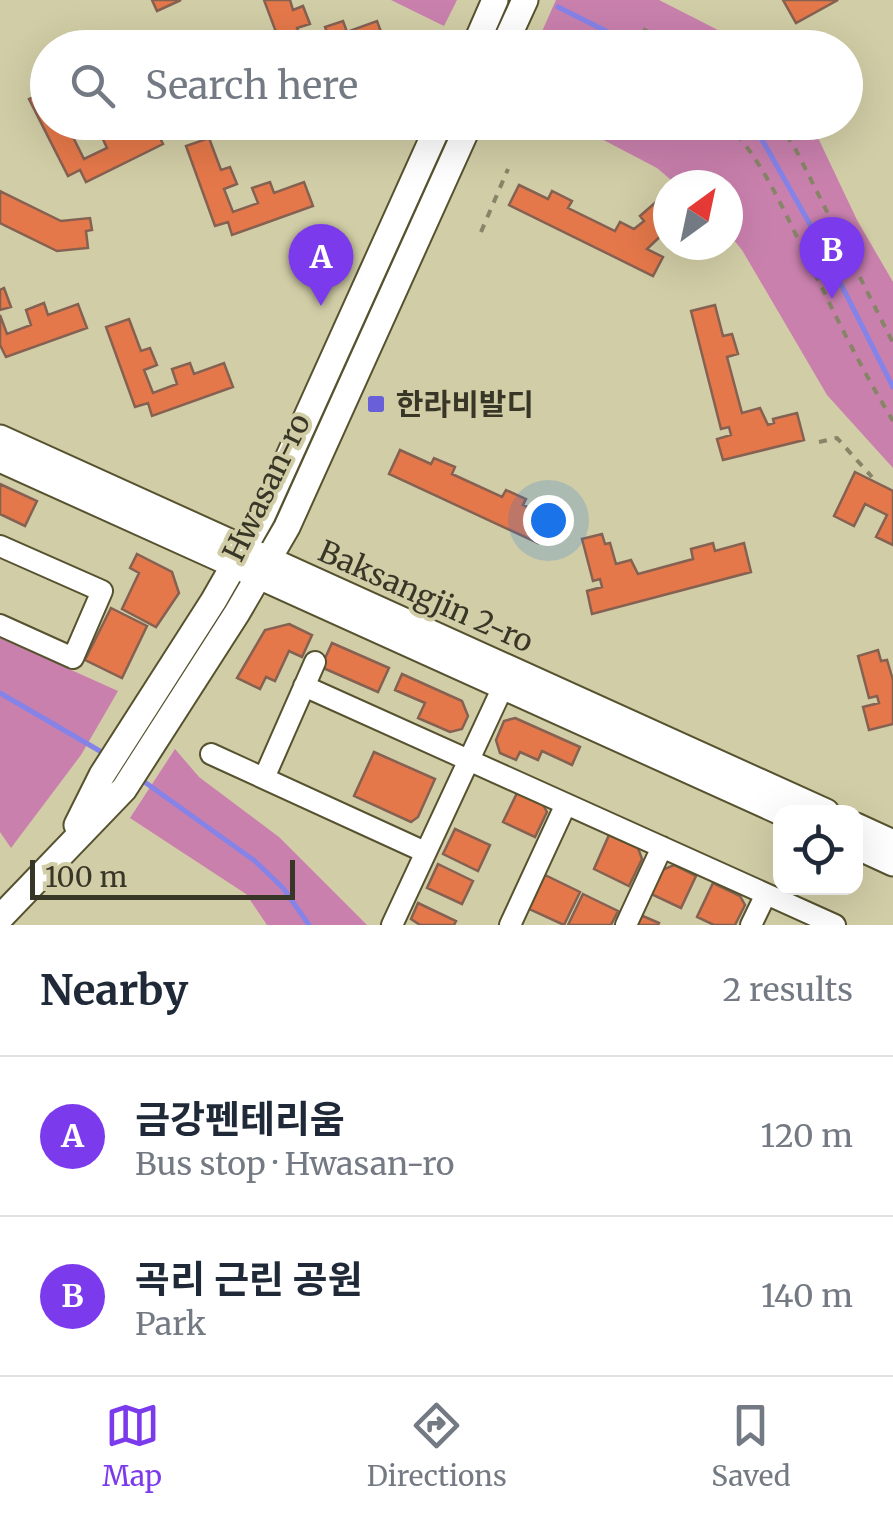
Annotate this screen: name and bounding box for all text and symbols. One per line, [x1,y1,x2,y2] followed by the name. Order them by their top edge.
[30,30,863,140] search box
[65,58,120,113] icon: search
[145,62,358,109] text: Search here
[653,170,743,260] north arrow
[800,216,864,299] pin: B
[288,224,354,306] pin: A
[396,385,534,423] place label: 한라비발디
[365,393,387,415] marker: 한라비발디
[214,407,318,567] street label: Hwasan-ro
[523,495,574,546] your location
[313,532,539,660] street label: Baksangjin 2-ro
[773,805,863,895] map controls
[773,805,863,895] button: locate
[30,855,295,900] scale bar
[45,859,127,895] text: 100 m
[40,964,188,1016] text: Nearby
[722,970,853,1010] text: 2 results
[135,1096,345,1143] text: 금강펜테리움
[61,1116,84,1156] text: A
[761,1116,853,1156] text: 120 m
[135,1144,454,1184] text: Bus stop · Hwasan-ro
[135,1256,363,1303] text: 곡리 근린 공원
[61,1276,84,1316] text: B
[761,1276,853,1316] text: 140 m
[135,1304,206,1344] text: Park
[102,1398,162,1494] tab: Map
[367,1398,507,1494] tab: Directions
[711,1398,791,1494] tab: Saved

